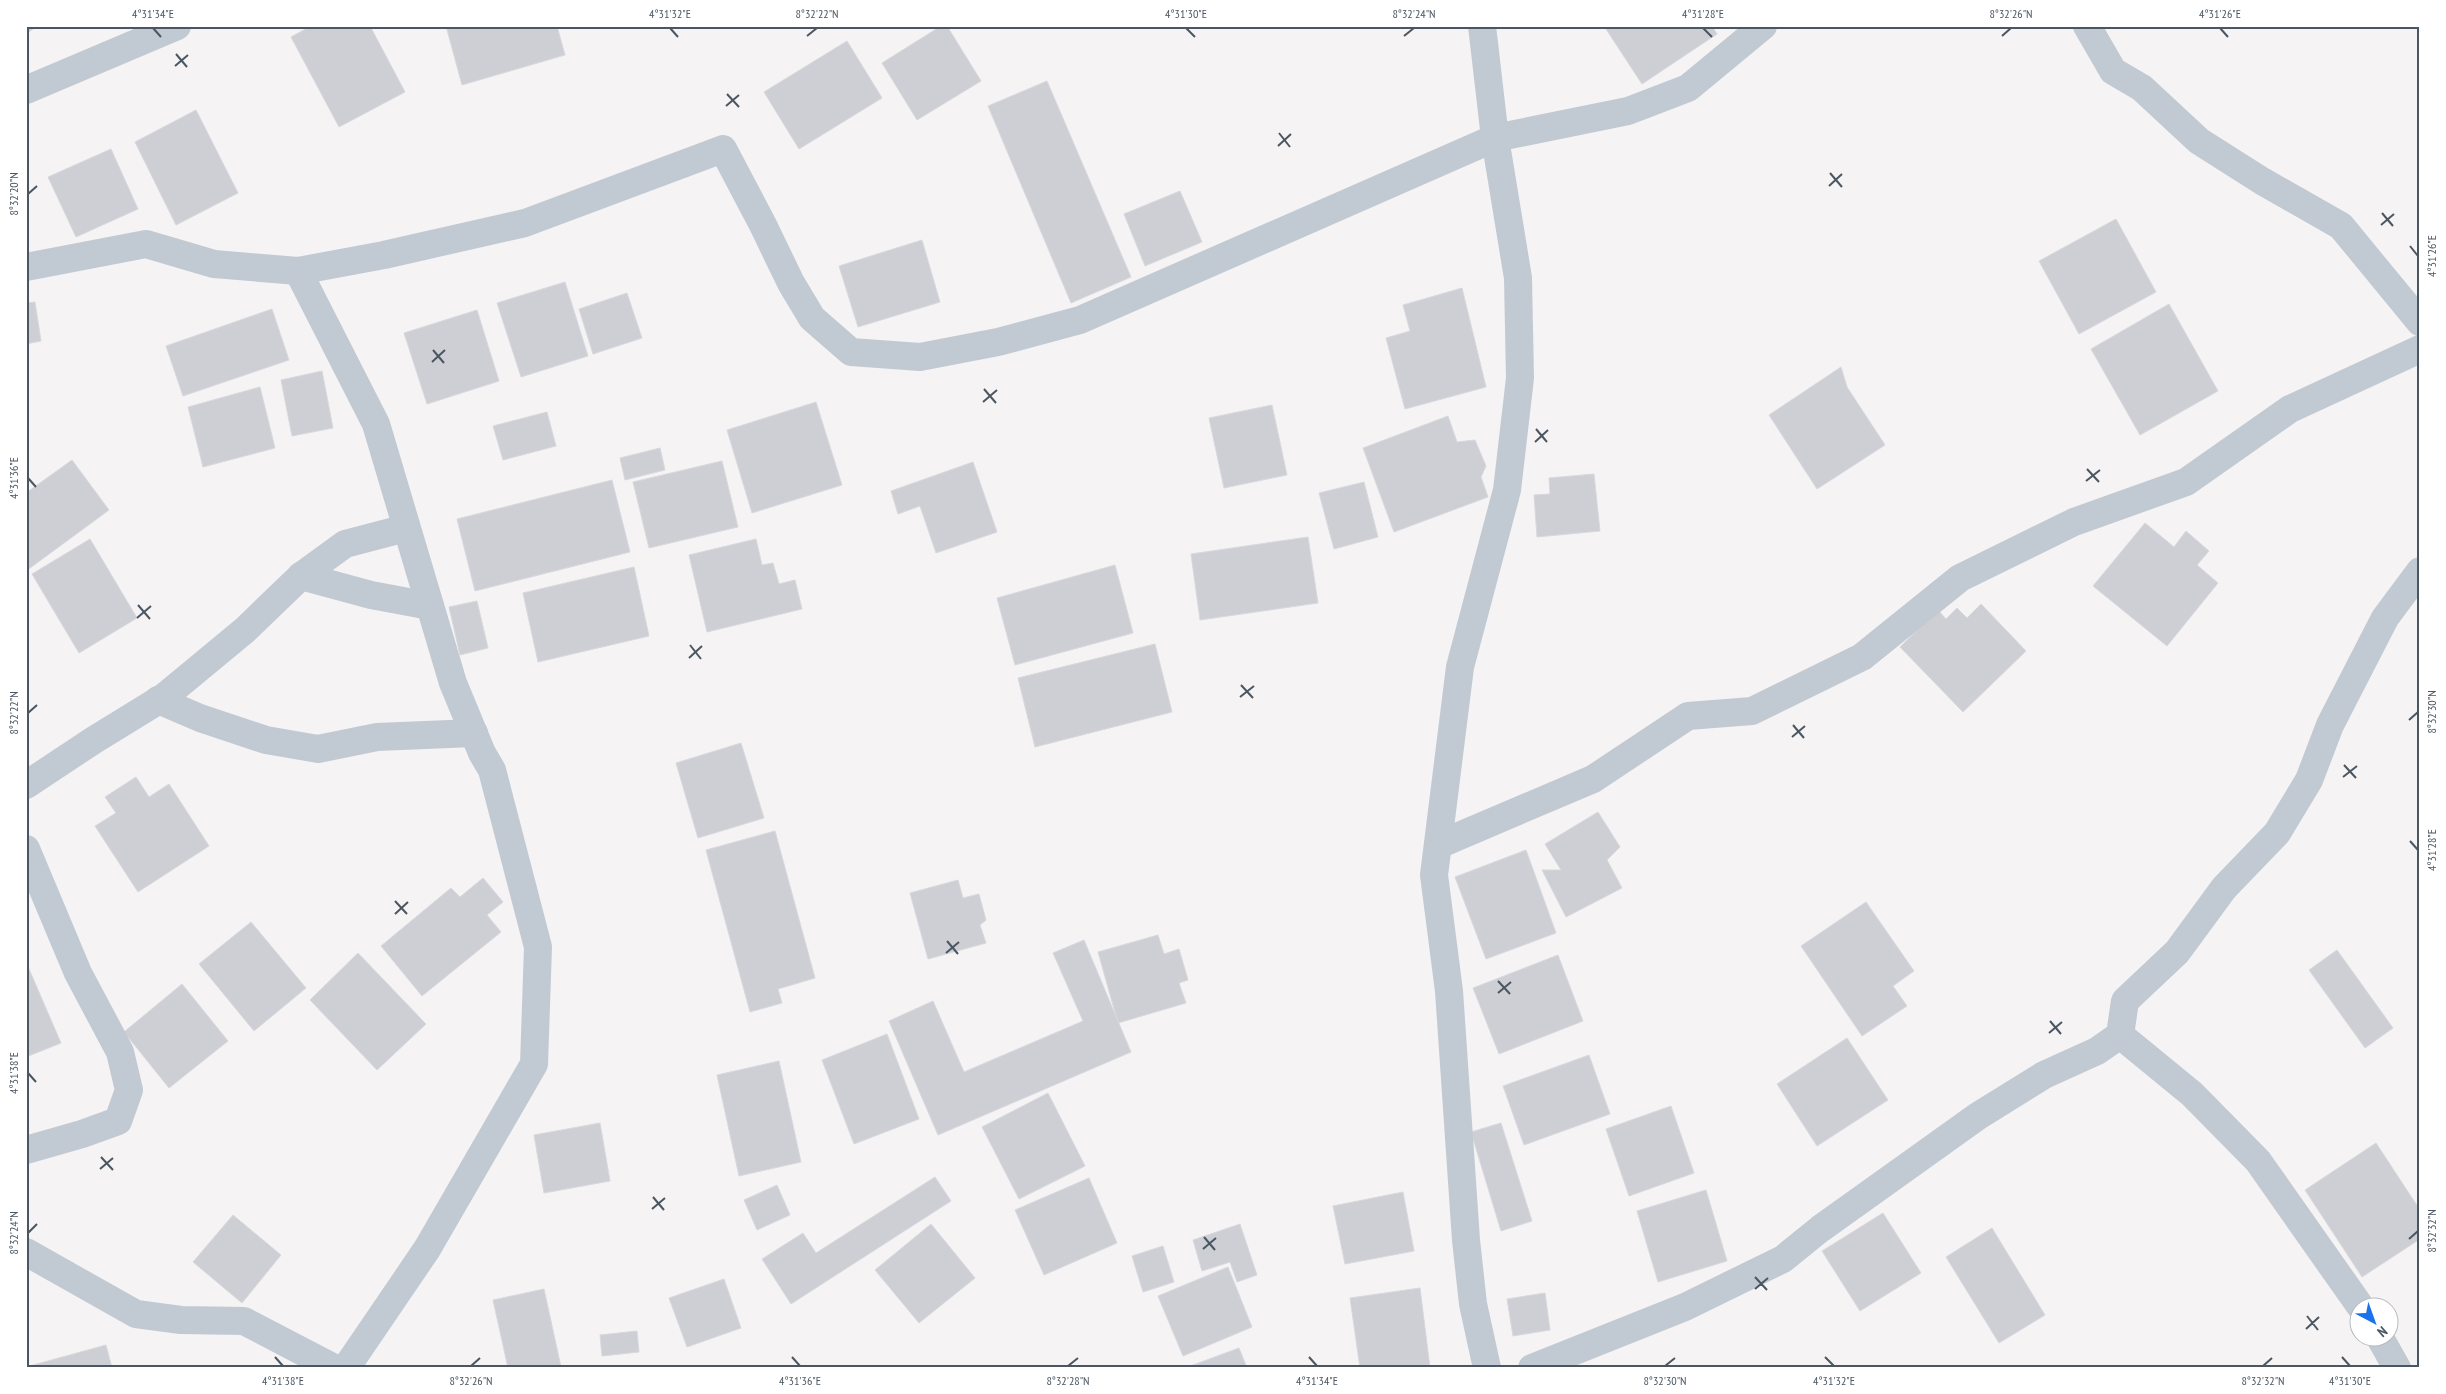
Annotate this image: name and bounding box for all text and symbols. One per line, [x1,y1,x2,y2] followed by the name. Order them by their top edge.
[132,6,174,21] text: 4°31'34"E
[649,6,691,21] text: 4°31'32"E
[795,6,839,21] text: 8°32'22"N
[1165,6,1207,21] text: 4°31'30"E
[1392,6,1436,21] text: 8°32'24"N
[1682,6,1724,21] text: 4°31'28"E
[1989,6,2033,21] text: 8°32'26"N
[2199,6,2241,21] text: 4°31'26"E
[6,172,21,216] text: 8°32'20"N
[2424,235,2439,277] text: 4°31'26"E
[6,457,21,499] text: 4°31'36"E
[2424,690,2439,734] text: 8°32'30"N
[6,691,21,735] text: 8°32'22"N
[2424,829,2439,871] text: 4°31'28"E
[6,1052,21,1094] text: 4°31'38"E
[2424,1209,2439,1253] text: 8°32'32"N
[6,1211,21,1255] text: 8°32'24"N
[2348,1296,2398,1346] north arrow
[2374,1323,2391,1341] text: N
[262,1373,304,1388] text: 4°31'38"E
[449,1373,493,1388] text: 8°32'26"N
[779,1373,821,1388] text: 4°31'36"E
[1046,1373,1090,1388] text: 8°32'28"N
[1296,1373,1338,1388] text: 4°31'34"E
[1643,1373,1687,1388] text: 8°32'30"N
[1813,1373,1855,1388] text: 4°31'32"E
[2241,1373,2285,1388] text: 8°32'32"N
[2329,1373,2371,1388] text: 4°31'30"E

